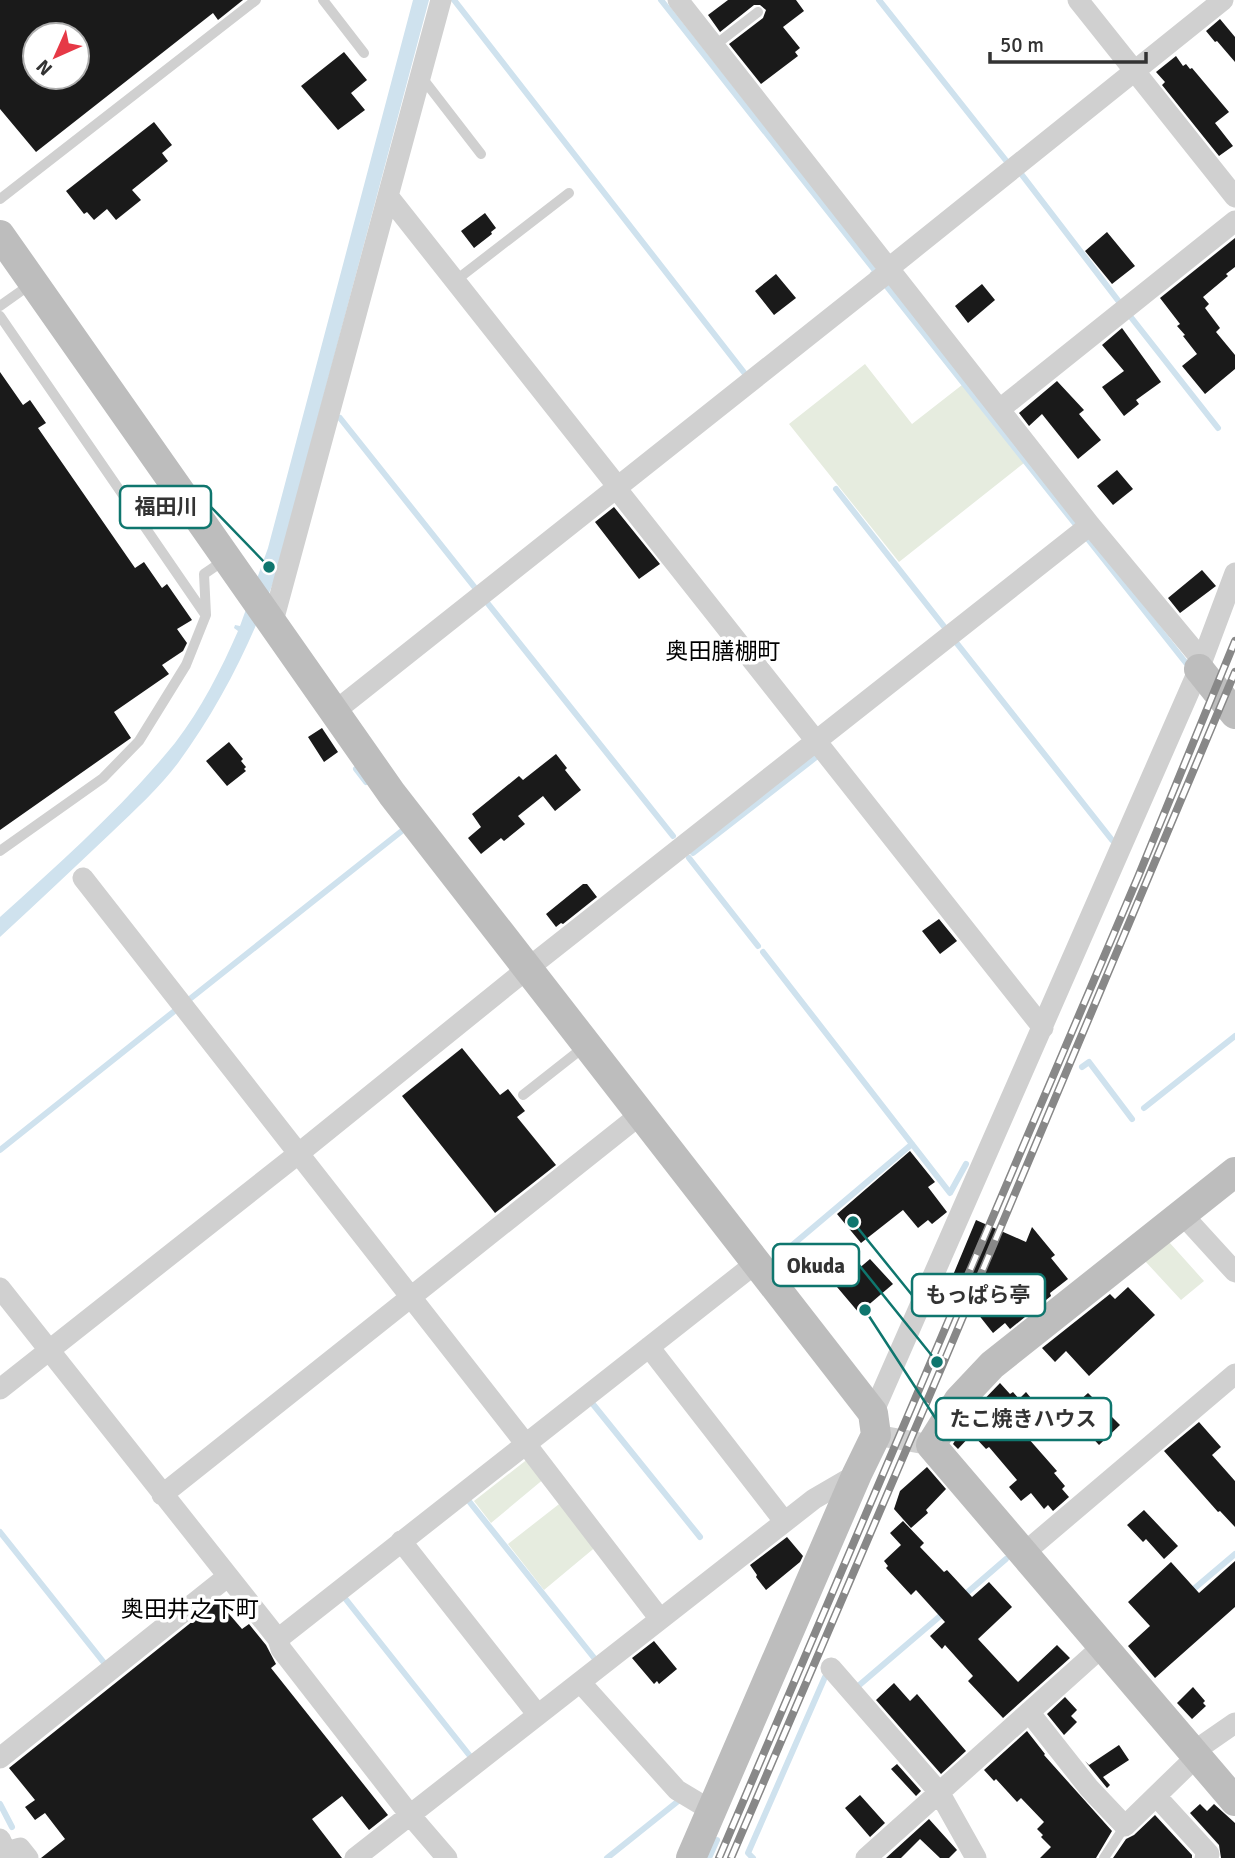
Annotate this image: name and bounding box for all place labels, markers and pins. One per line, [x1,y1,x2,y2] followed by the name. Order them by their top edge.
[120,486,211,528] callout: 福田川
[773,1244,859,1286] callout: Okuda
[912,1274,1045,1316] callout: もっぱら亭
[936,1398,1111,1440] callout: たこ焼きハウス

